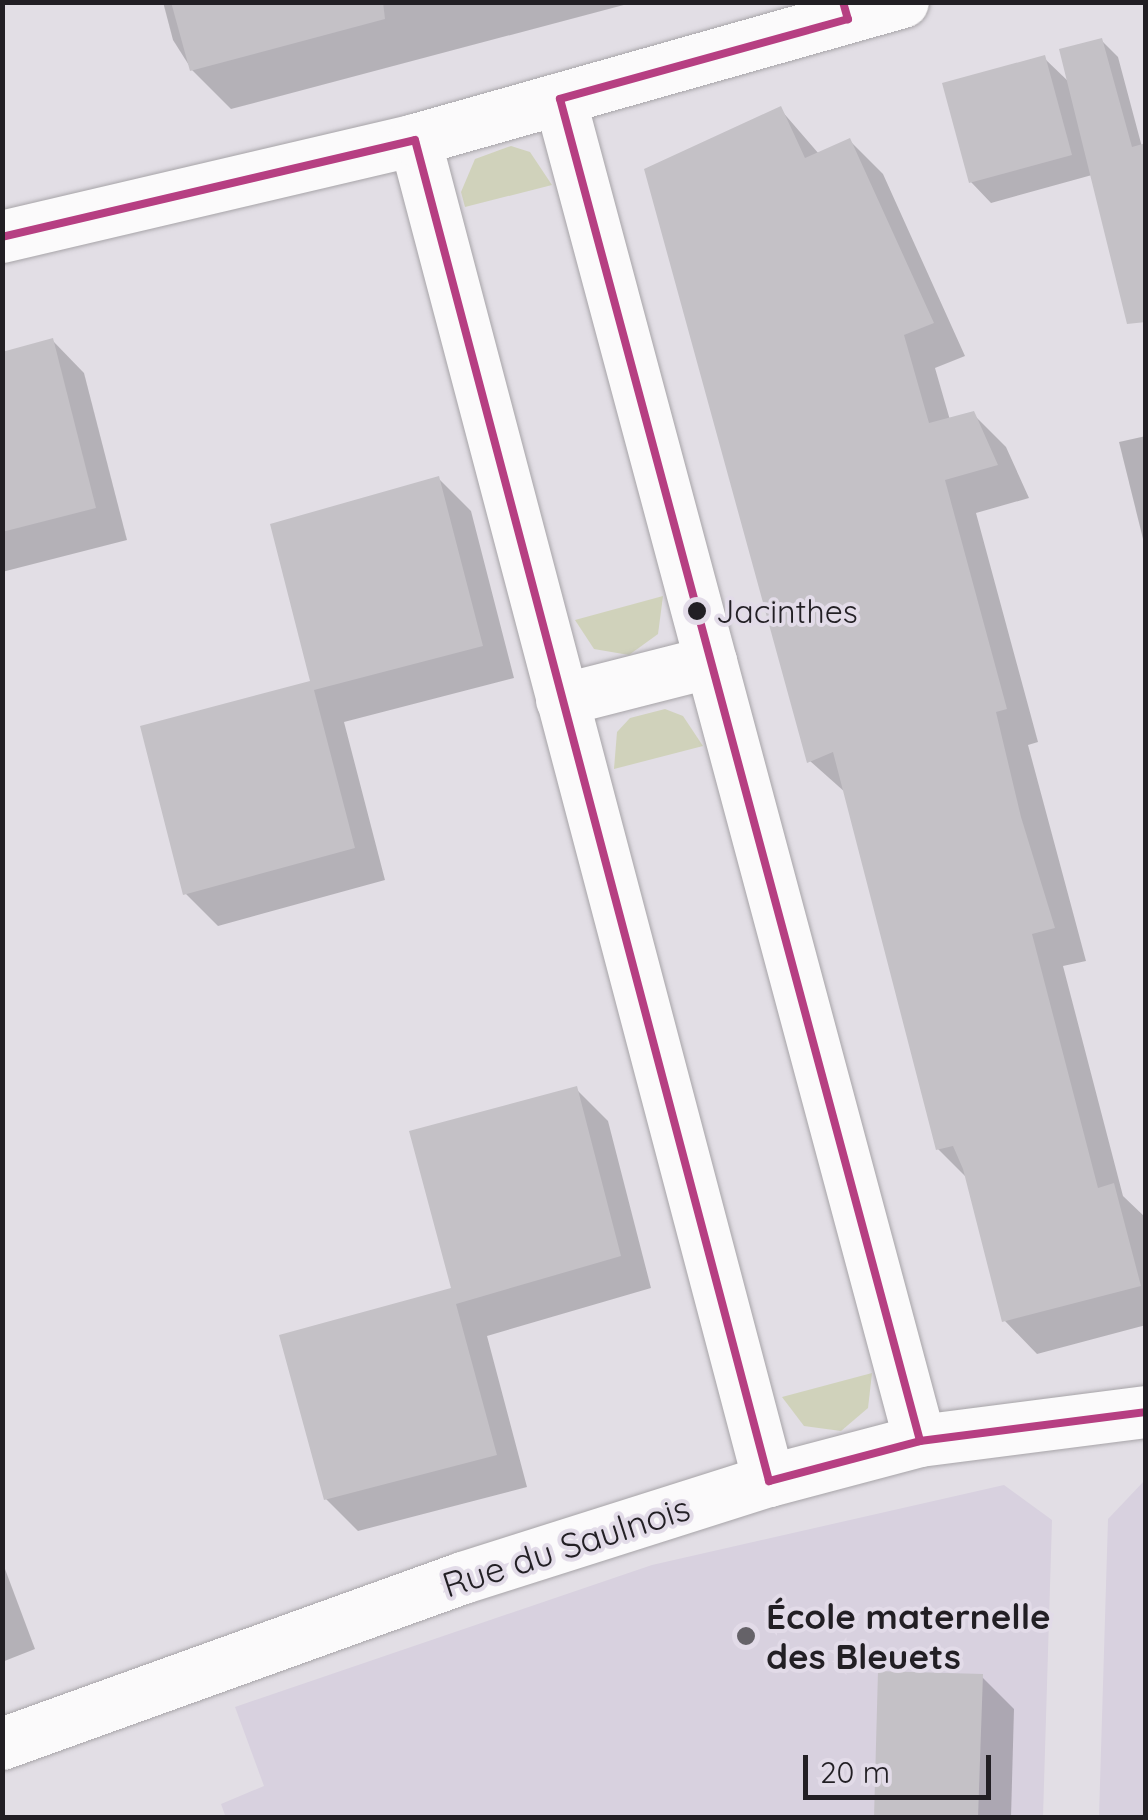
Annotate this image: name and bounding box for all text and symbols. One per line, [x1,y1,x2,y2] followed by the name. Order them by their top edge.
[716,592,858,630] place label: Jacinthes
[687,601,707,621] marker: Jacinthes
[437,1486,695,1606] street label: Rue du Saulnois
[766,1595,1051,1677] place label: École maternelle des Bleuets
[735,1625,757,1647] marker: École maternelle des Bleuets
[808,1735,996,1797] scale bar
[820,1753,890,1791] text: 20 m

